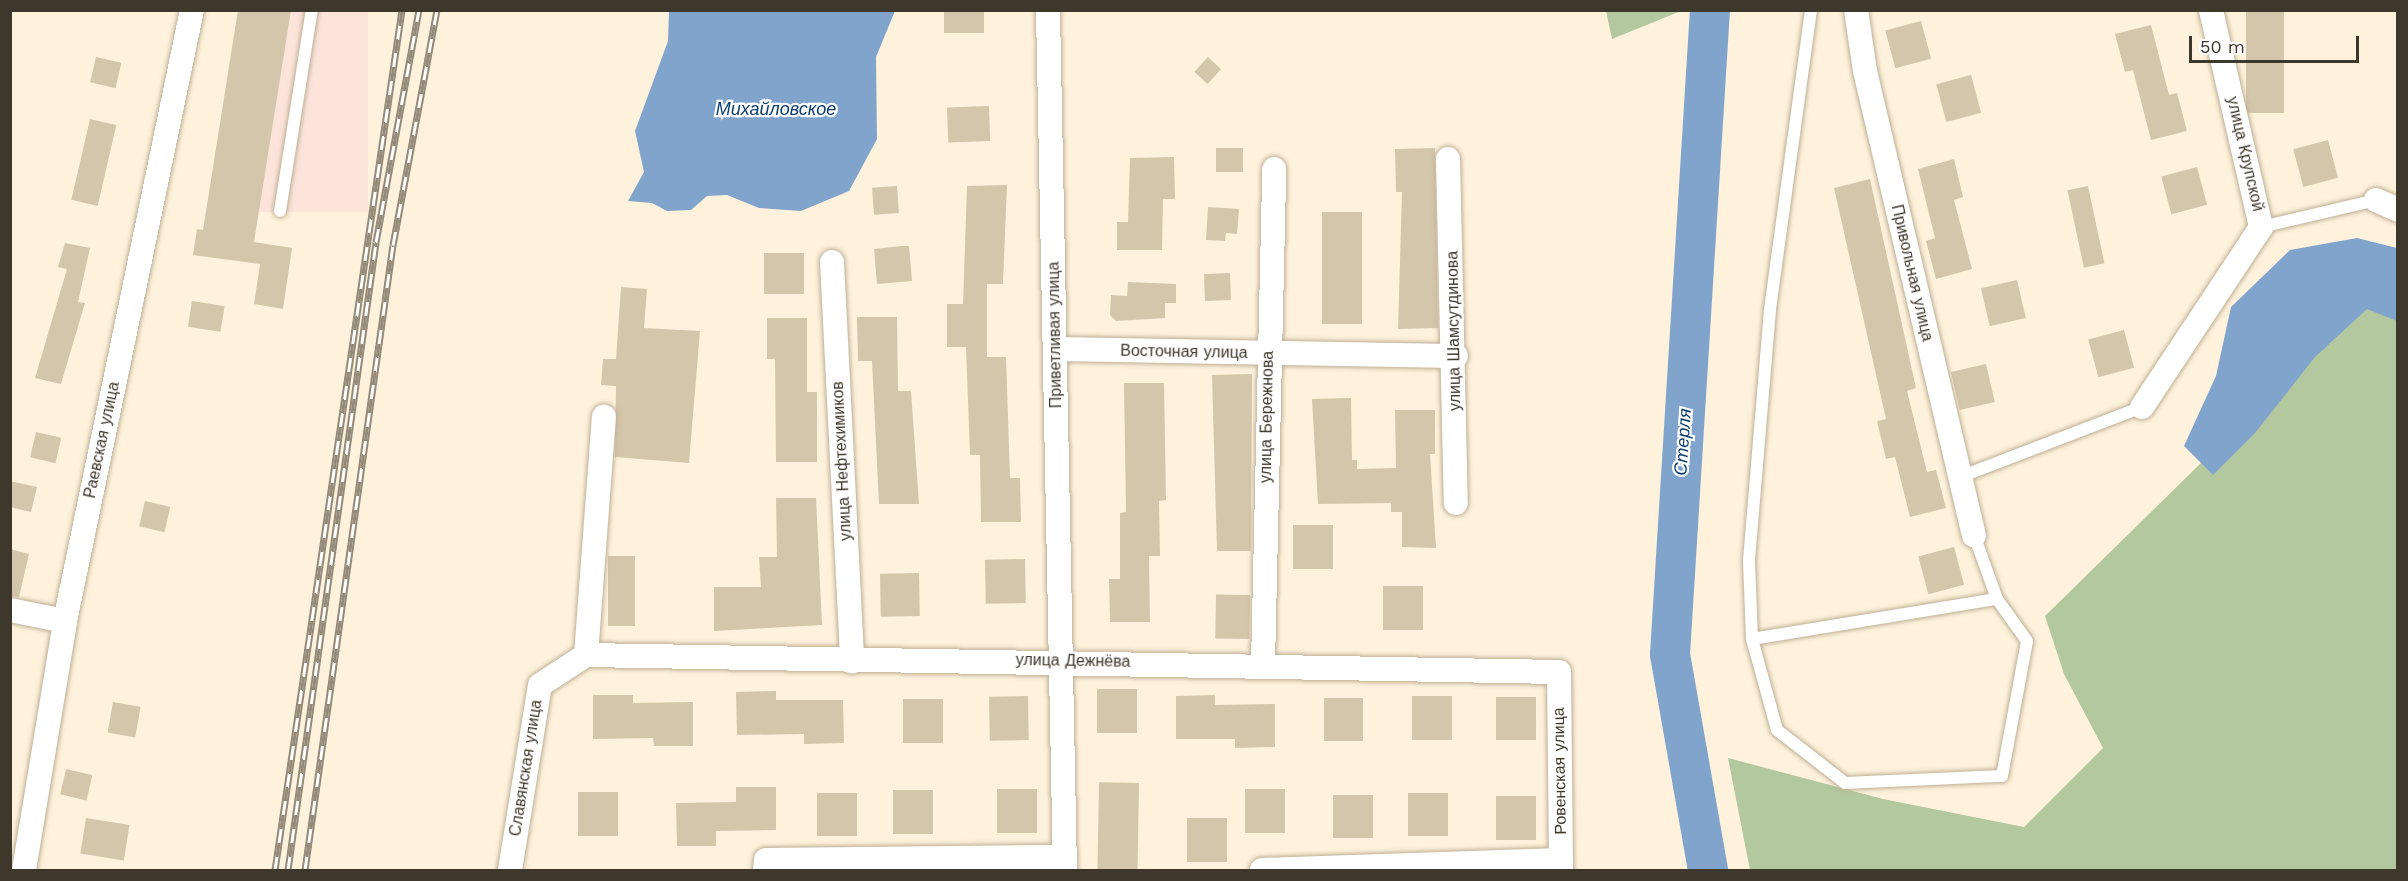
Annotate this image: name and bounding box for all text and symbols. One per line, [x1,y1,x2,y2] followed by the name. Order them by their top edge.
[2192,24,2362,62] scale bar
[2200,36,2245,57] text: 50 m
[2222,95,2268,213] street label: улица Крупской
[716,98,836,120] water label: Михайловское
[1887,203,1937,343] street label: Привольная улица
[1443,251,1465,411] street label: улица Шамсутдинова
[1044,262,1066,408] street label: Приветливая улица
[1120,341,1248,363] street label: Восточная улица
[1256,351,1278,483] street label: улица Бережнова
[80,380,124,500] street label: Раевская улица
[828,381,856,541] street label: улица Нефтехимиков
[1670,408,1696,476] water label: Стерля
[1016,650,1130,672] street label: улица Дежнёва
[506,698,546,838] street label: Славянская улица
[1549,707,1571,835] street label: Ровенская улица

